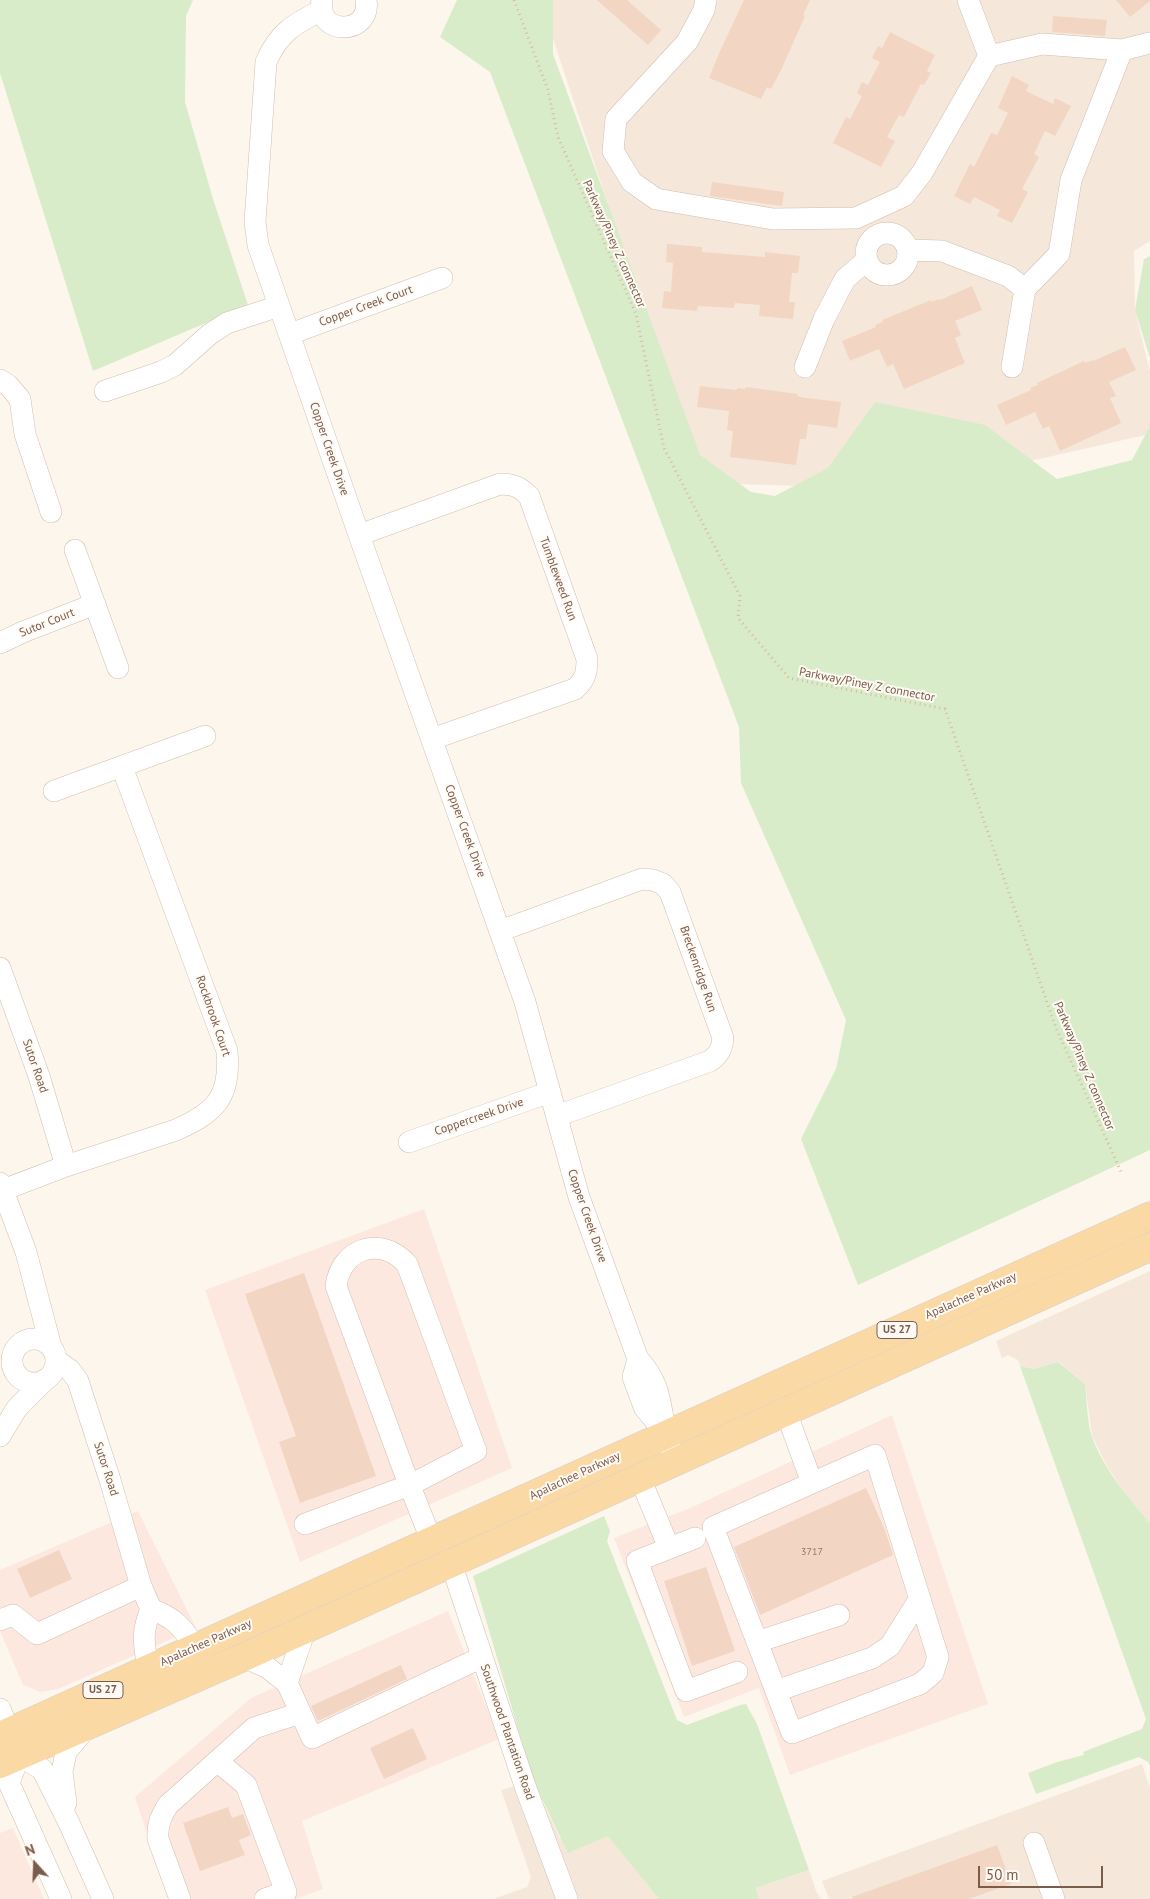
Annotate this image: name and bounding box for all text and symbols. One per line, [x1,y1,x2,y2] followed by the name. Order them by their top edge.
[579,178,649,310] street label: Parkway/Piney Z connector
[317,282,415,330] street label: Copper Creek Court
[306,400,352,498] street label: Copper Creek Drive
[536,535,580,623] street label: Tumbleweed Run
[17,605,77,641] street label: Sutor Court
[798,665,936,705] street label: Parkway/Piney Z connector
[441,783,489,879] street label: Copper Creek Drive
[676,924,720,1014] street label: Breckenridge Run
[192,974,234,1058] street label: Rockbrook Court
[1050,1000,1118,1132] street label: Parkway/Piney Z connector
[19,1037,51,1095] street label: Sutor Road
[432,1095,526,1139] street label: Coppercreek Drive
[564,1167,610,1265] street label: Copper Creek Drive
[923,1269,1019,1323] street label: Apalachee Parkway
[877,1322,917,1338] road number: US 27
[91,1440,121,1498] street label: Sutor Road
[527,1449,623,1503] street label: Apalachee Parkway
[801,1546,823,1558] house number: 3717
[158,1616,254,1670] street label: Apalachee Parkway
[477,1662,537,1802] street label: Southwood Plantation Road
[83,1682,123,1698] road number: US 27
[10,1839,60,1889] north arrow
[22,1840,37,1860] text: N
[980,1856,1105,1888] scale bar
[986,1865,1019,1884] text: 50 m

